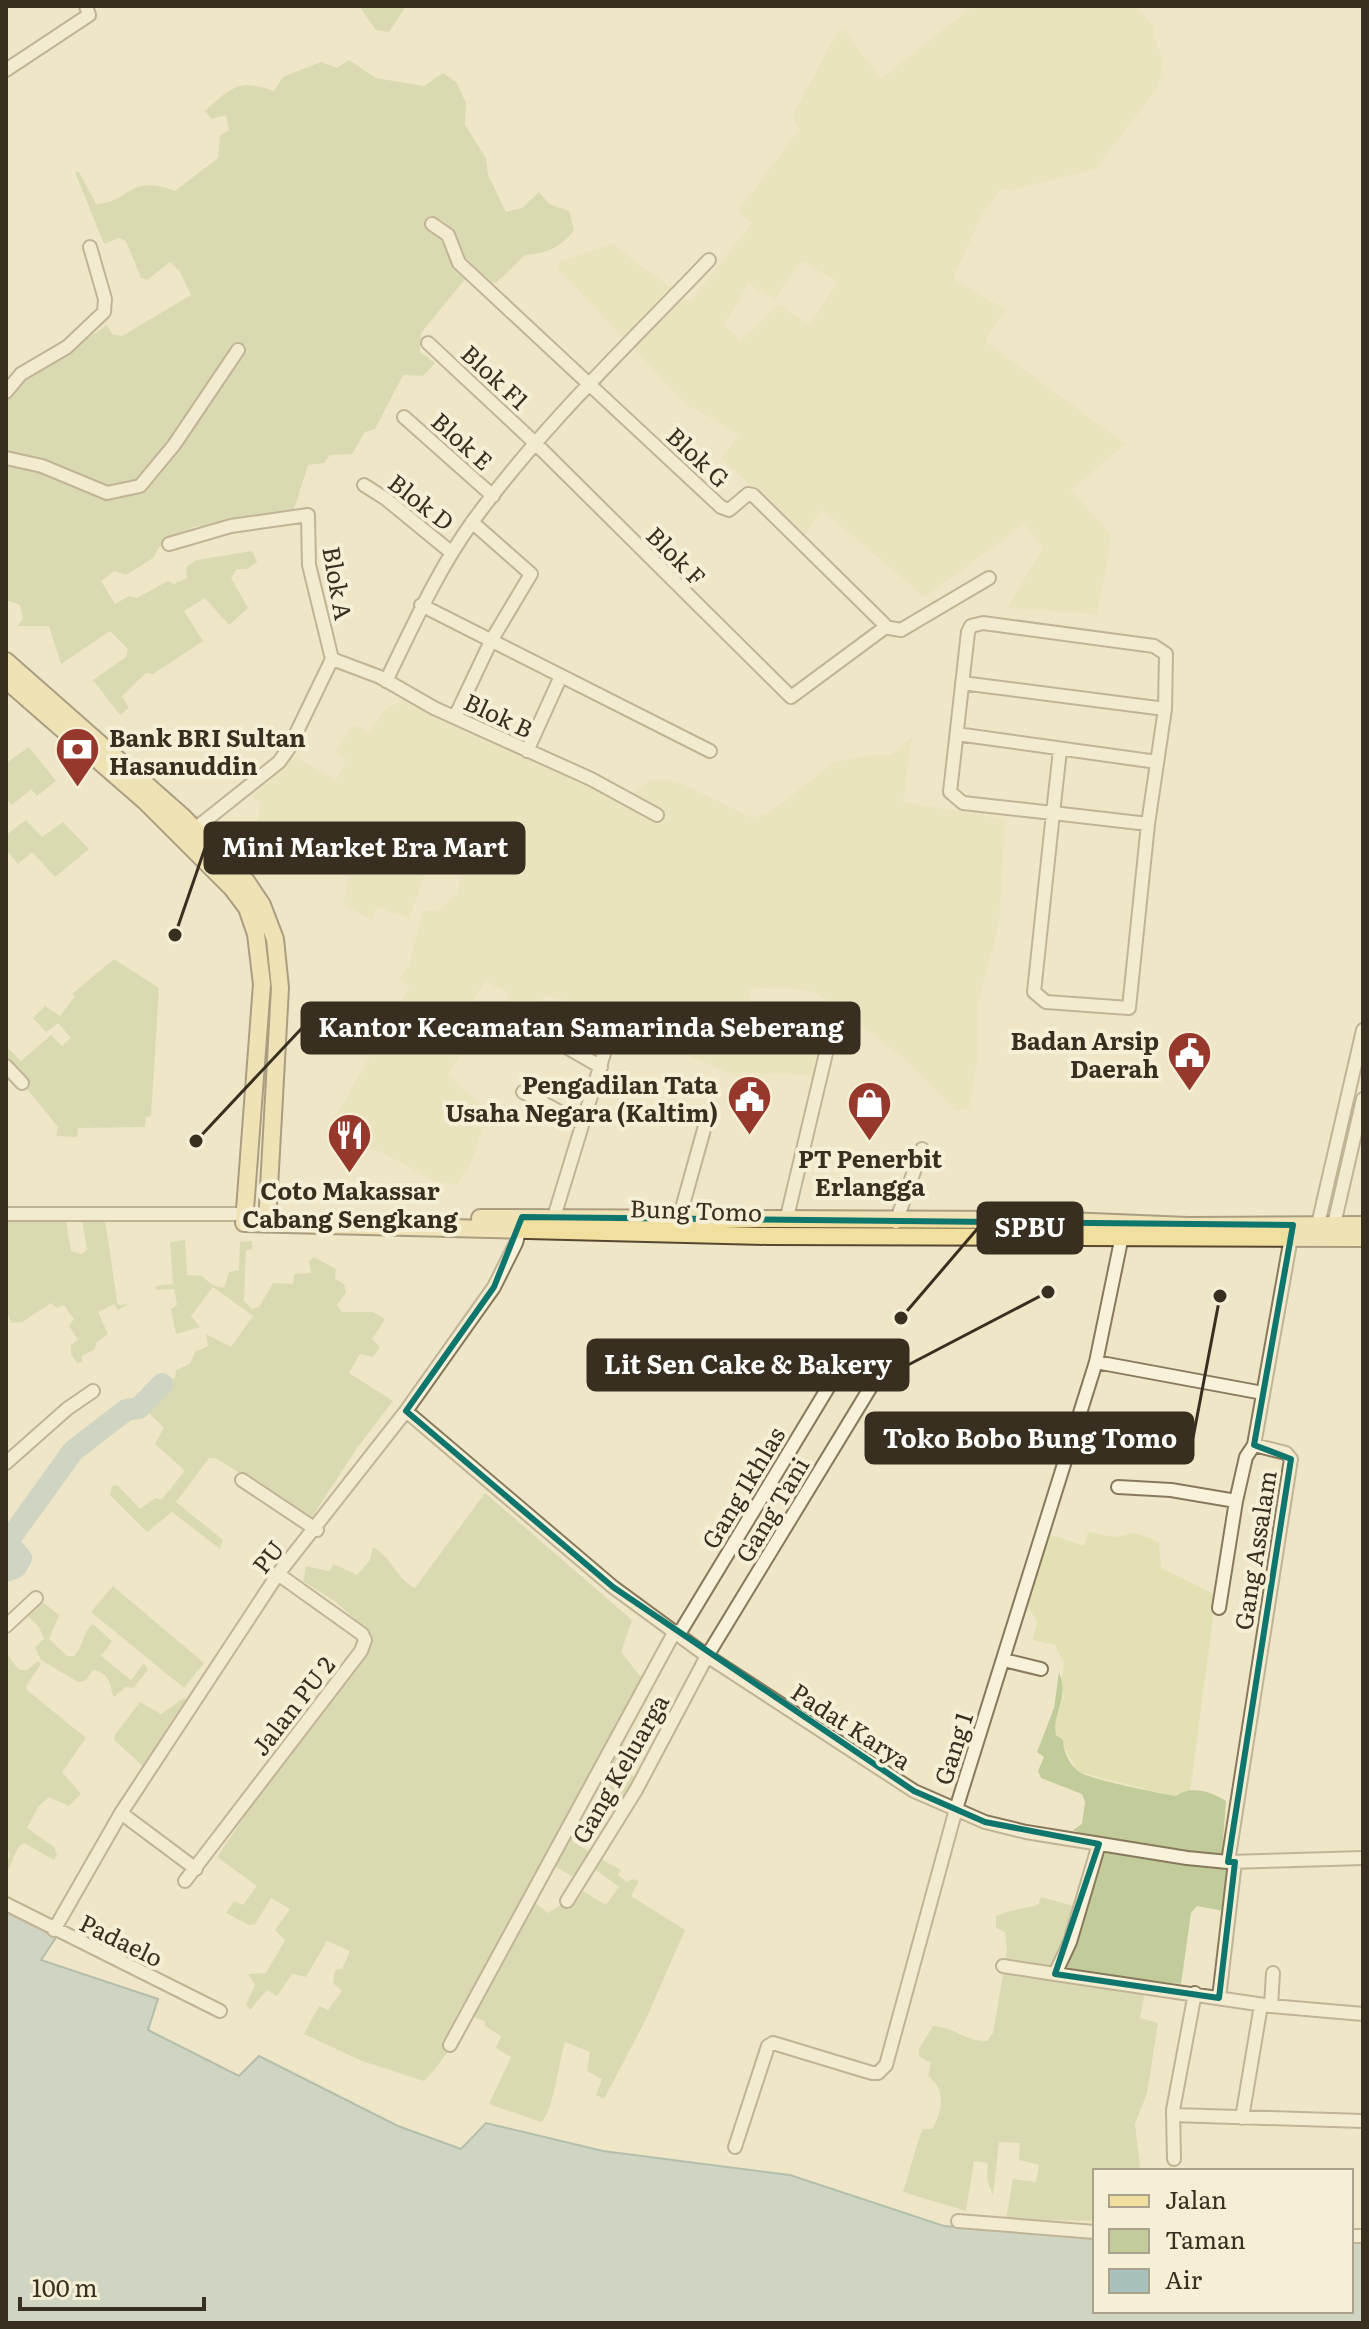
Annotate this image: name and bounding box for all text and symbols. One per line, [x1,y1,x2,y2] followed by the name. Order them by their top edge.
[454,335,538,417] street label: Blok F1
[425,403,501,477] street label: Blok E
[660,418,738,494] street label: Blok G
[382,464,462,538] street label: Blok D
[639,517,715,593] street label: Blok F
[315,543,363,623] street label: Blok A
[459,683,539,745] street label: Blok B
[109,719,306,782] place label: Bank BRI Sultan Hasanuddin
[54,726,102,789] bank icon: Bank BRI Sultan Hasanuddin
[205,823,524,873] callout: Mini Market Era Mart
[222,826,509,865] text: Mini Market Era Mart
[302,1003,859,1053] callout: Kantor Kecamatan Samarinda Seberang
[318,1006,844,1045] text: Kantor Kecamatan Samarinda Seberang
[1010,1022,1159,1085] place label: Badan Arsip Daerah
[1166,1029,1214,1092] public building icon: Badan Arsip Daerah
[445,1066,718,1129] place label: Pengadilan Tata Usaha Negara (Kaltim)
[725,1073,773,1136] public building icon: Pengadilan Tata Usaha Negara (Kaltim)
[846,1079,894,1142] shop icon: PT Penerbit Erlangga
[326,1111,374,1174] restaurant icon: Coto Makassar Cabang Sengkang
[798,1140,942,1203] place label: PT Penerbit Erlangga
[242,1172,458,1235] place label: Coto Makassar Cabang Sengkang
[629,1189,763,1229] street label: Bung Tomo
[978,1203,1082,1253] callout: SPBU
[994,1206,1066,1245] text: SPBU
[588,1340,908,1390] callout: Lit Sen Cake & Bakery
[604,1343,892,1382] text: Lit Sen Cake & Bakery
[866,1413,1193,1463] callout: Toko Bobo Bung Tomo
[883,1417,1177,1456] text: Toko Bobo Bung Tomo
[692,1419,792,1555] street label: Gang Ikhlas
[726,1450,816,1568] street label: Gang Tani
[1224,1468,1284,1632] street label: Gang Assalam
[243,1532,291,1580] street label: PU
[242,1648,342,1762] street label: Jalan PU 2
[785,1673,919,1777] street label: Padat Karya
[562,1687,676,1849] street label: Gang Keluarga
[924,1707,980,1789] street label: Gang 1
[74,1904,170,1974] street label: Padaelo
[1093,2169,1353,2313] legend
[1165,2181,1227,2216] text: Jalan
[1165,2221,1246,2256] text: Taman
[20,2261,204,2311] scale bar
[1165,2261,1203,2296] text: Air
[32,2269,98,2304] text: 100 m

